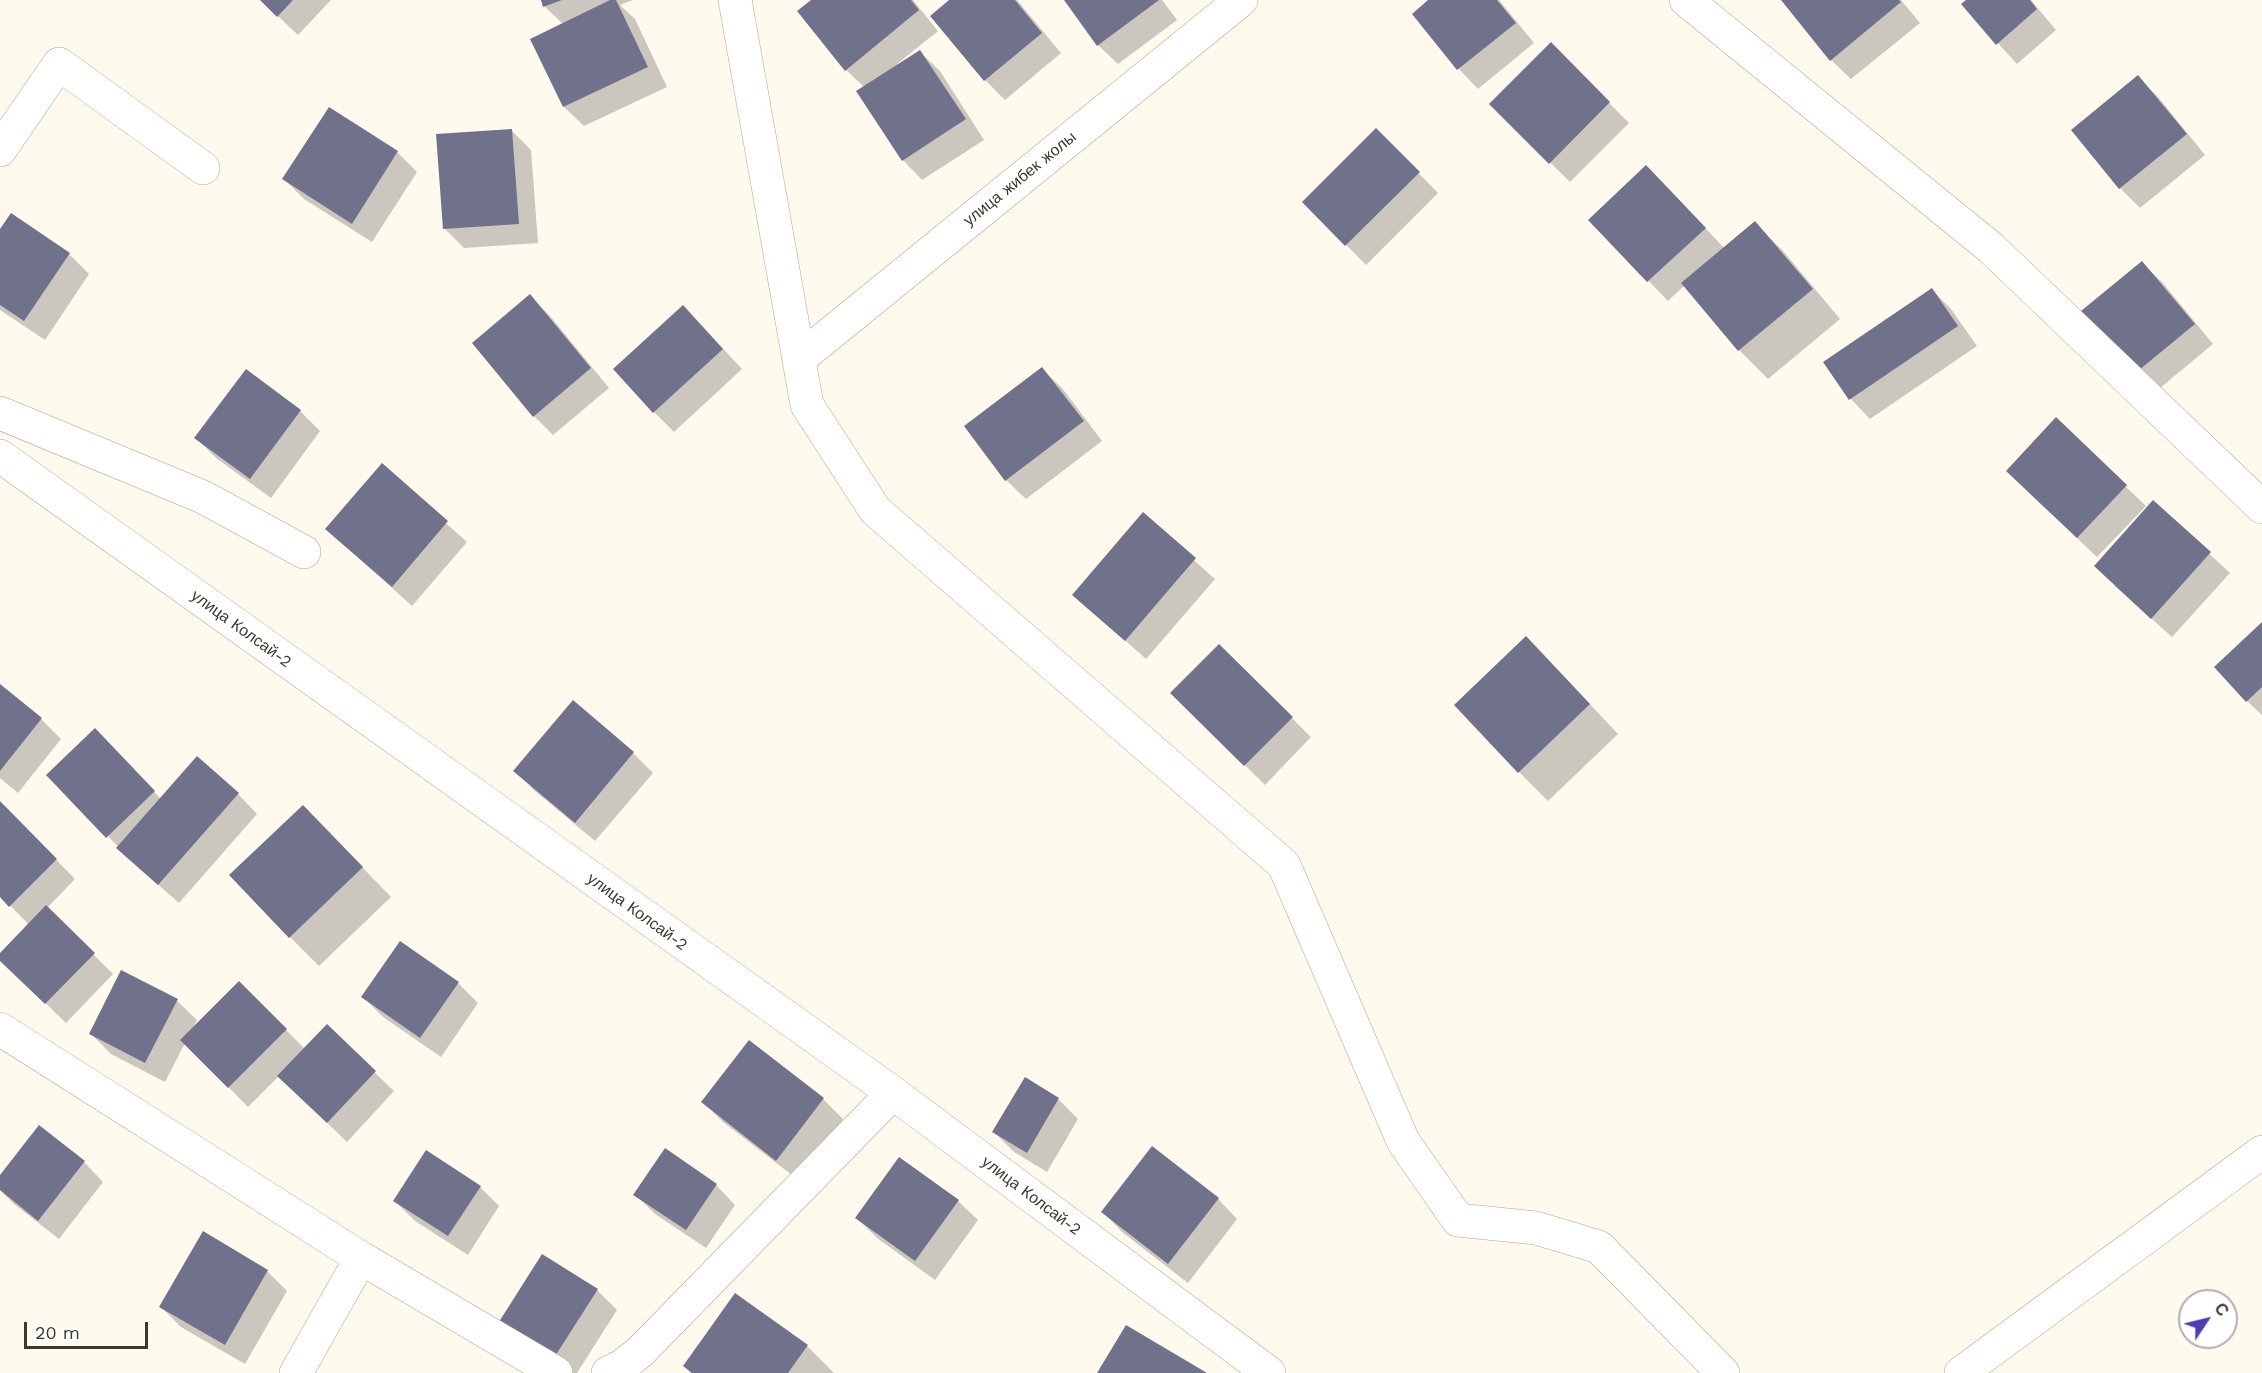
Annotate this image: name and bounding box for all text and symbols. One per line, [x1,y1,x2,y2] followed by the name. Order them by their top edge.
[960,128,1080,230] street label: улица жибек жолы
[187,586,295,672] street label: улица Колсай-2
[583,869,691,955] street label: улица Колсай-2
[978,1152,1084,1240] street label: улица Колсай-2
[2178,1289,2238,1349] north arrow
[2210,1299,2233,1320] text: С
[27,1310,152,1348] scale bar
[35,1322,80,1343] text: 20 m

